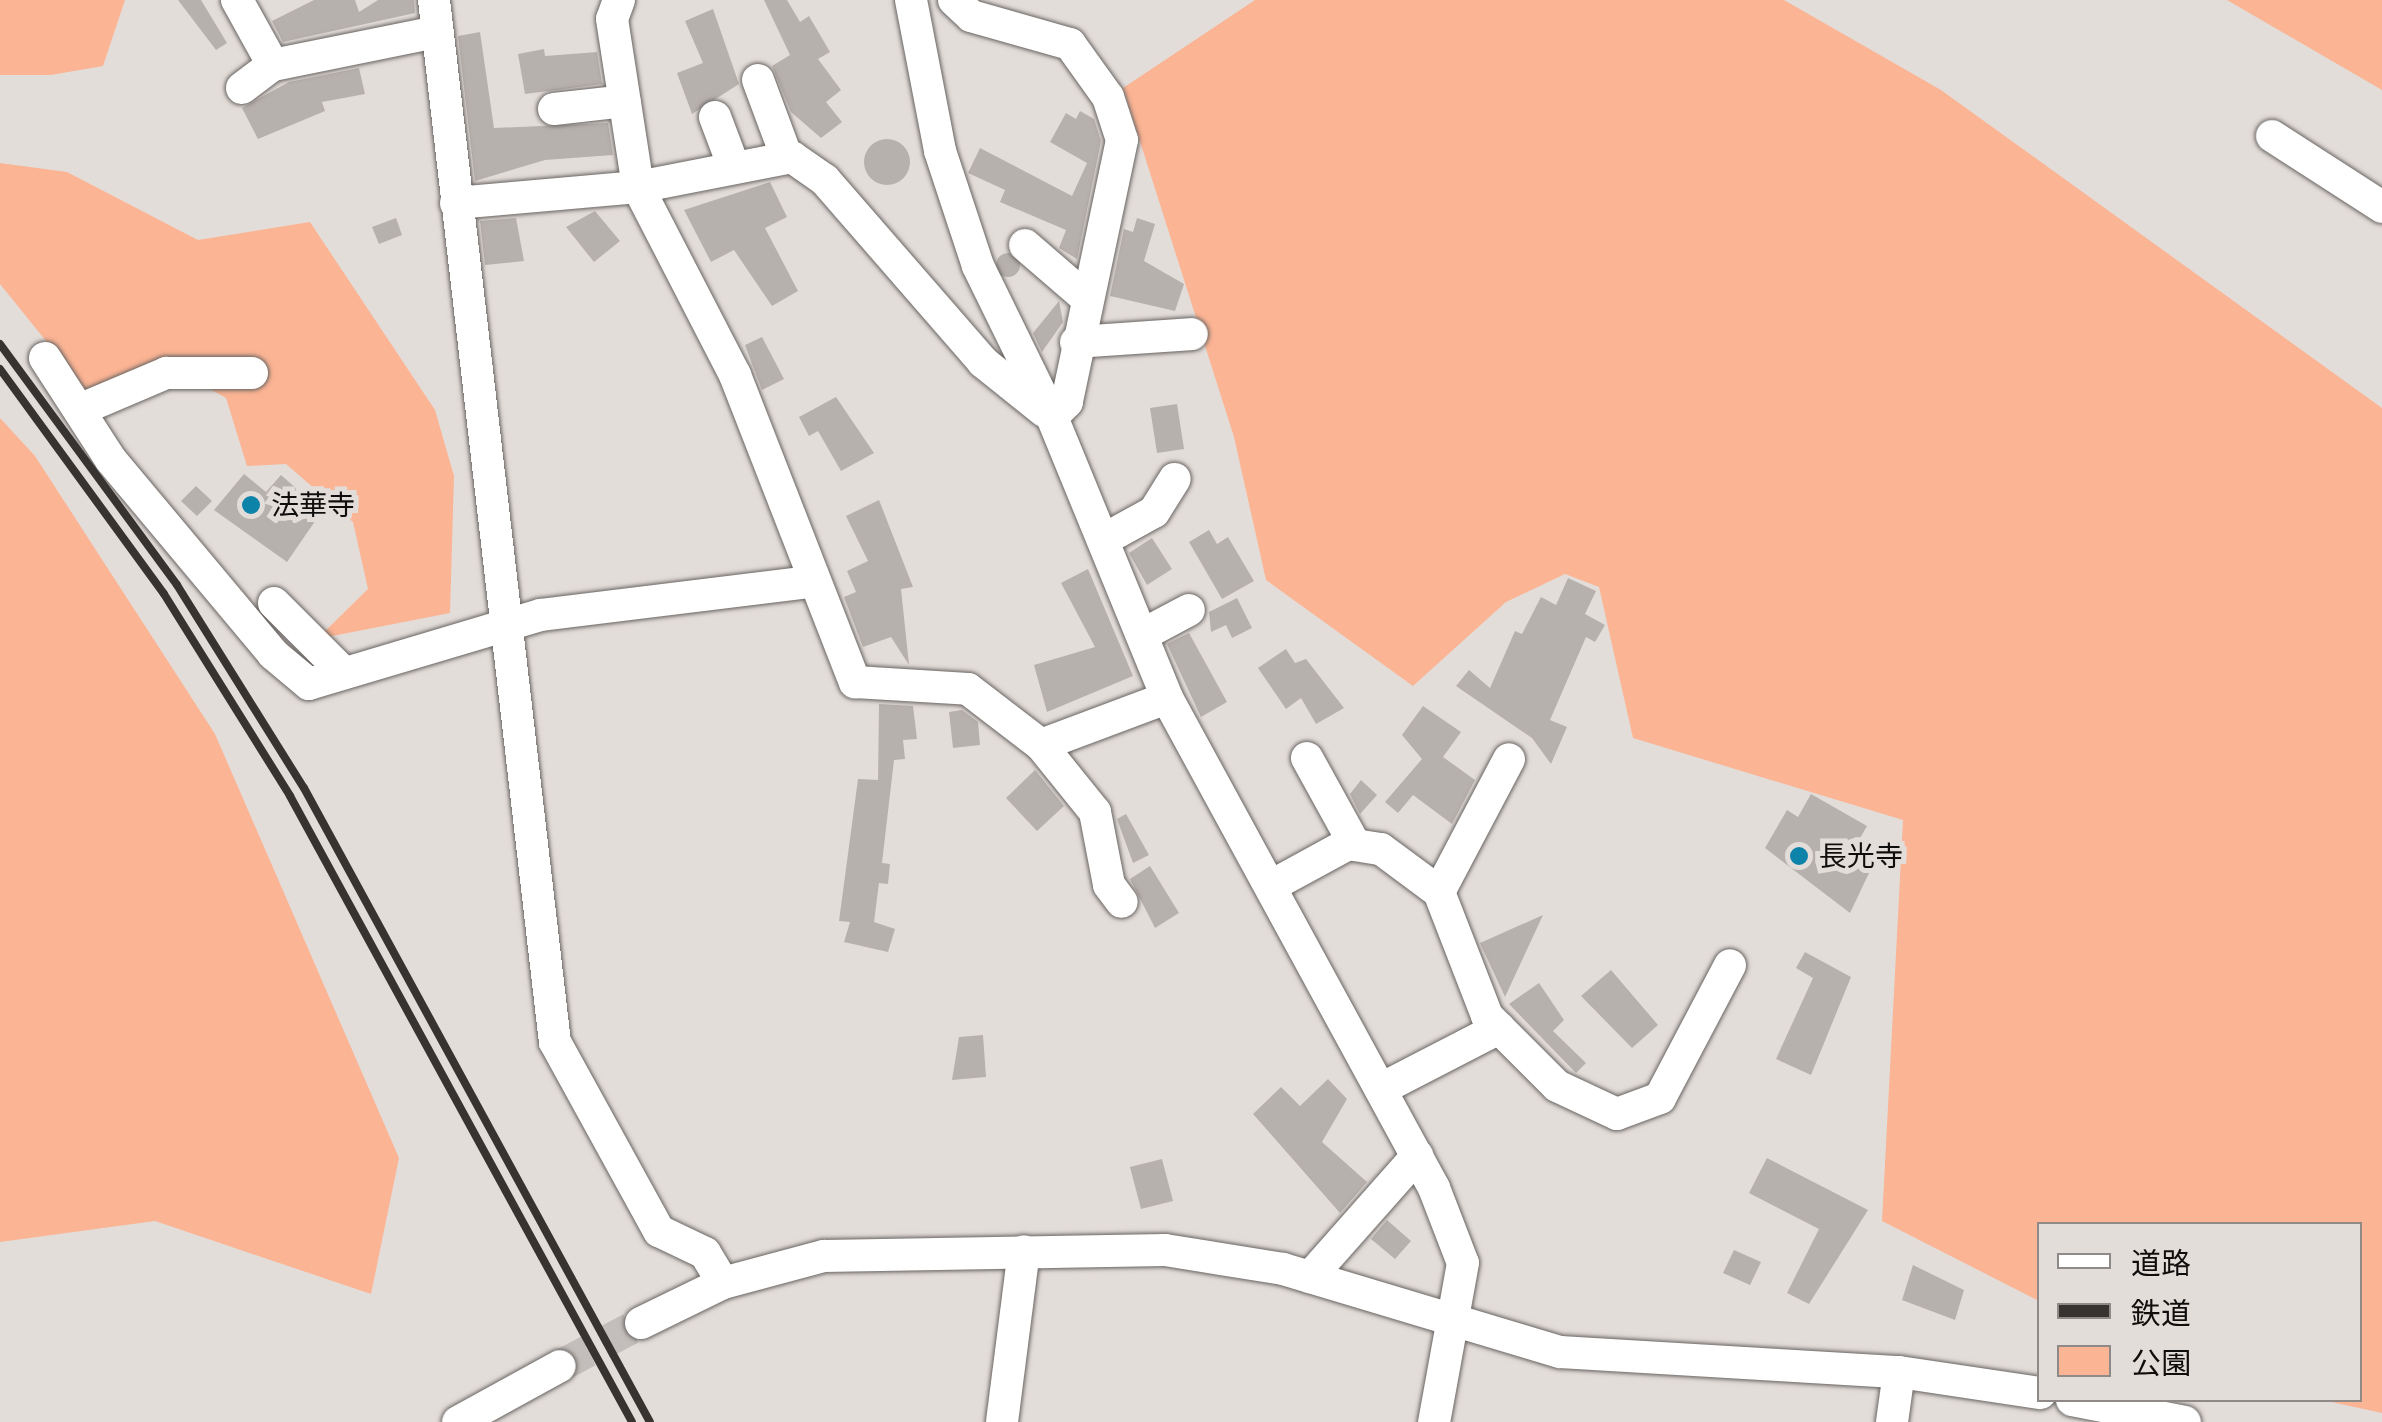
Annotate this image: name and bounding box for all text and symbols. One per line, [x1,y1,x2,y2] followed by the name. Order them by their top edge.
[271,488,355,522] place label: 法華寺
[240,494,262,516] marker: 法華寺
[1819,839,1903,873] place label: 長光寺
[1788,845,1810,867] marker: 長光寺
[2037,1222,2362,1402] legend
[2131,1245,2191,1281] text: 道路
[2131,1295,2191,1331] text: 鉄道
[2131,1345,2191,1381] text: 公園

